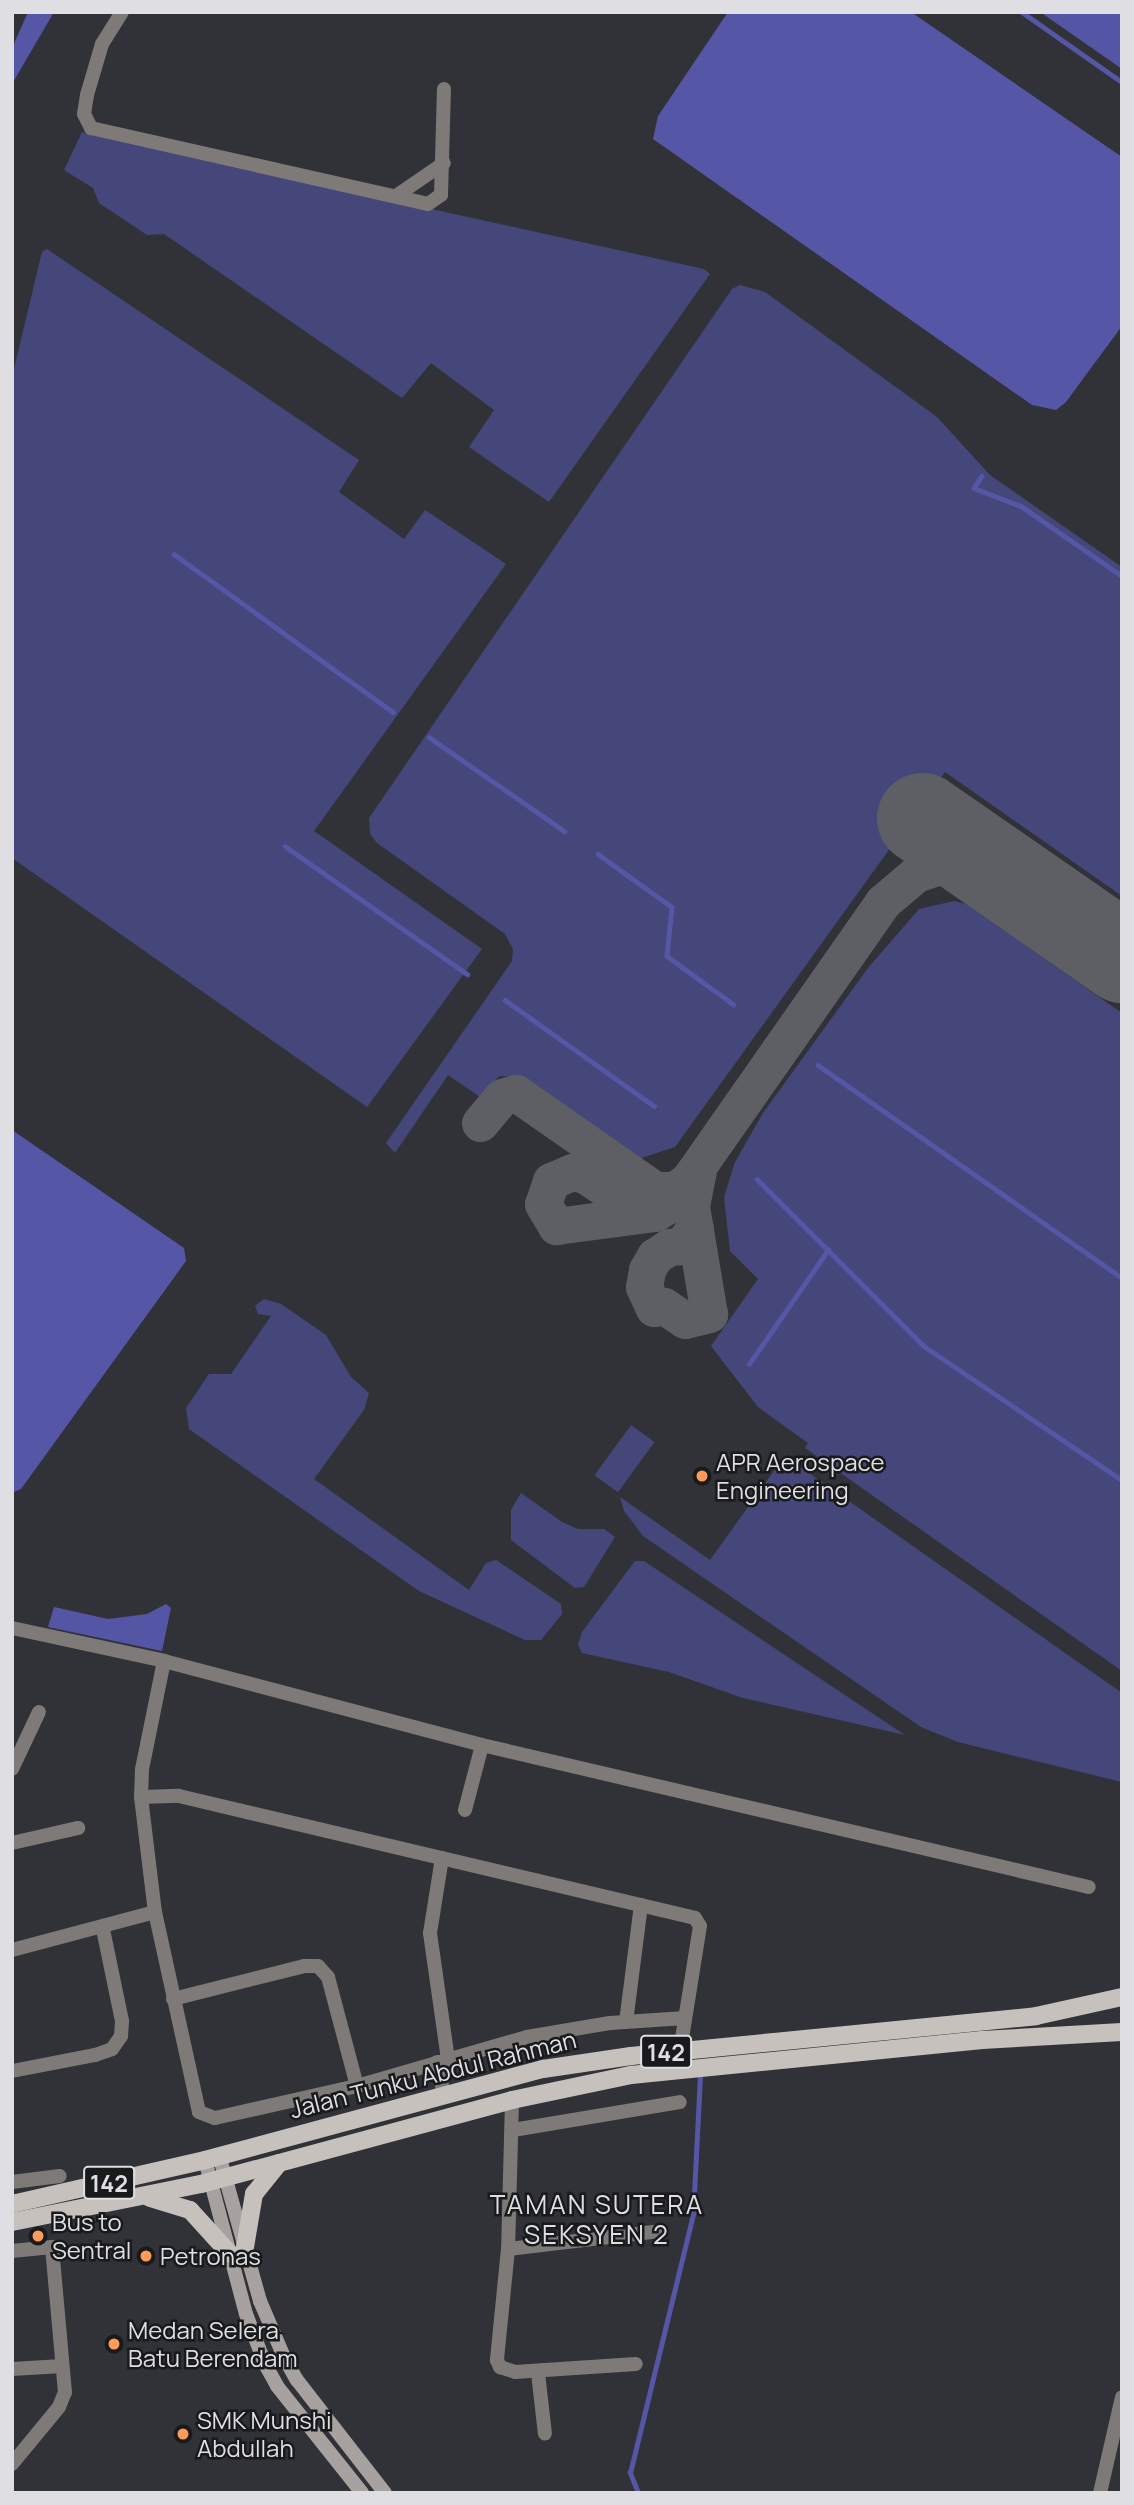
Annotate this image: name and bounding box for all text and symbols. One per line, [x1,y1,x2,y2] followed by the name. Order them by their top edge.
[716,1448,884,1504] place label: APR Aerospace Engineering
[694,1468,710,1484] marker: APR Aerospace Engineering
[287,2024,579,2124] street label: Jalan Tunku Abdul Rahman
[640,2033,692,2072] road number: 142
[83,2164,135,2202] road number: 142
[491,2189,703,2250] district label: TAMAN SUTERA SEKSYEN 2
[52,2208,131,2264] place label: Bus to Sentral
[30,2228,46,2244] marker: Bus to Sentral
[160,2242,261,2270] place label: Petronas
[138,2248,154,2264] marker: Petronas
[128,2316,298,2372] place label: Medan Selera Batu Berendam
[106,2336,122,2352] marker: Medan Selera Batu Berendam
[197,2406,332,2462] place label: SMK Munshi Abdullah
[175,2426,191,2442] marker: SMK Munshi Abdullah

